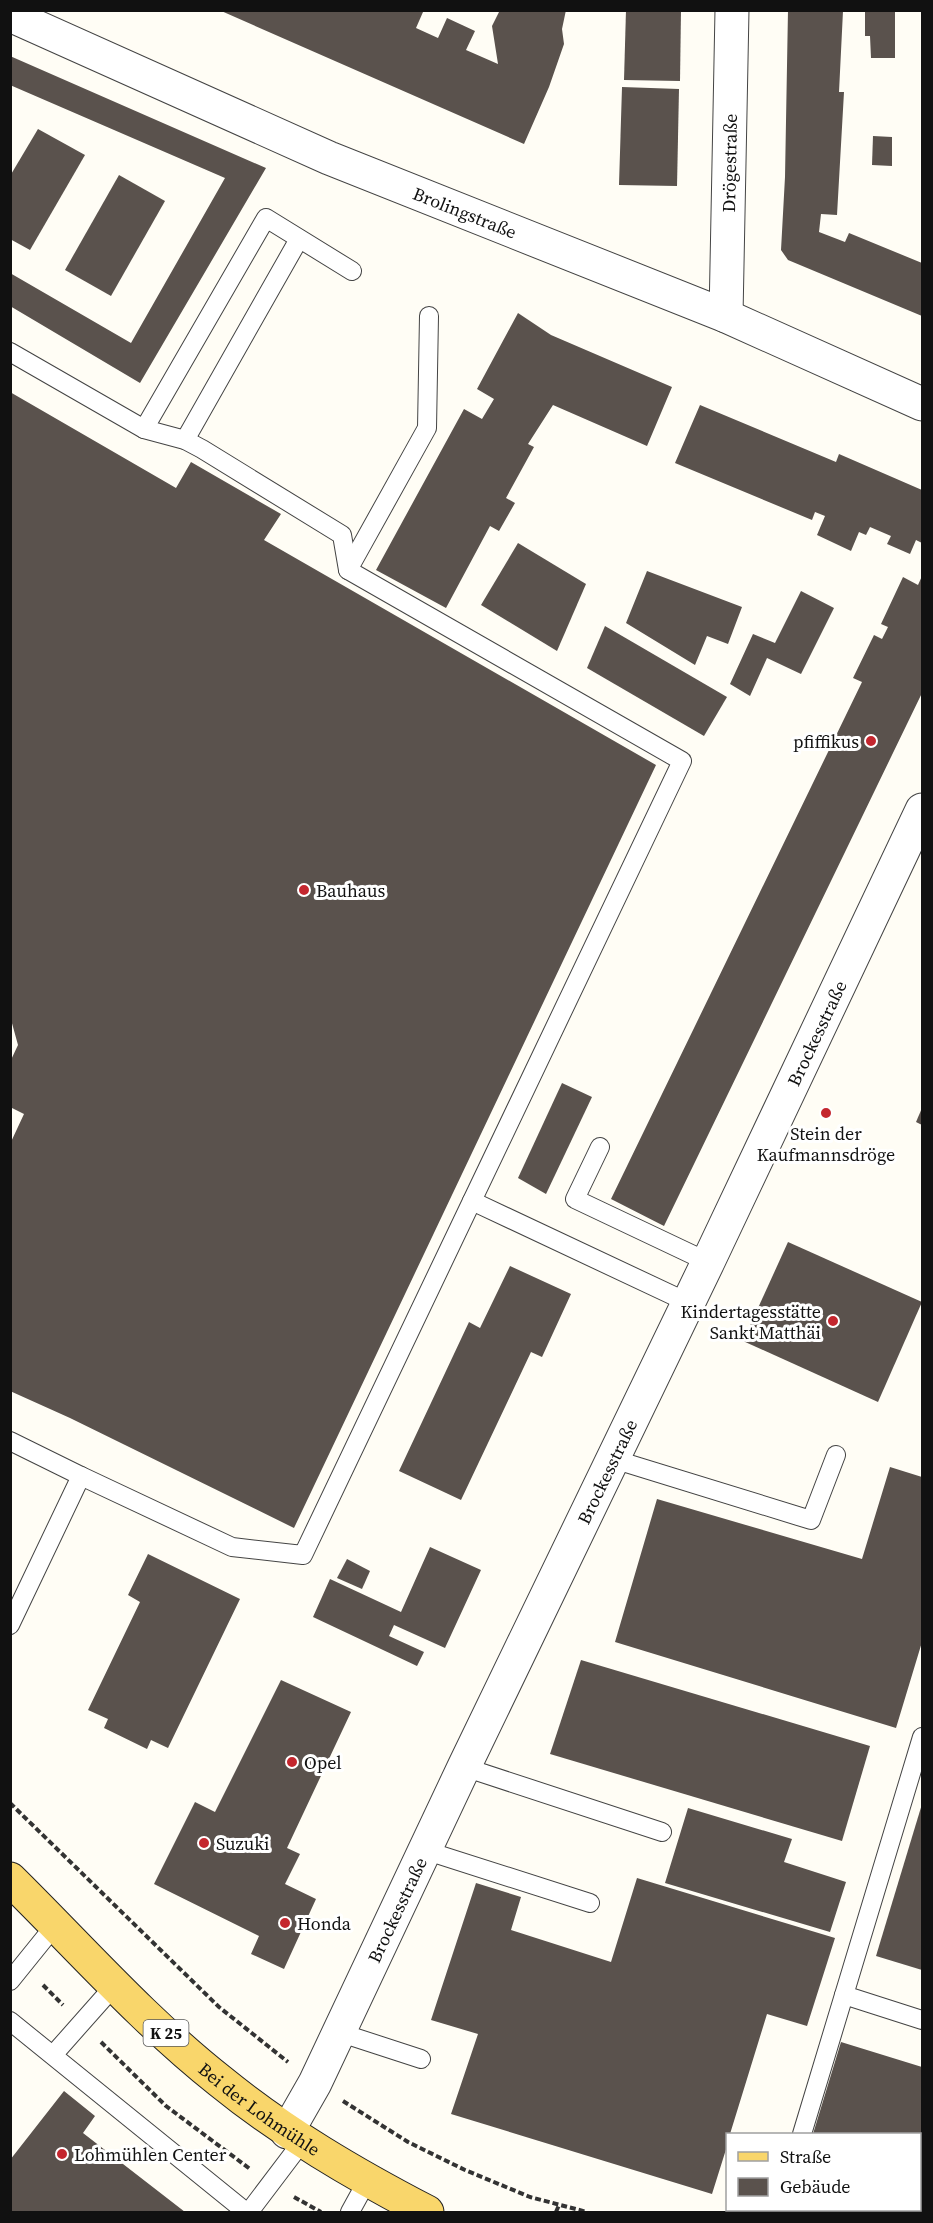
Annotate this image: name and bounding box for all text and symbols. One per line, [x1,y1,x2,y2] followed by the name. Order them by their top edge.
[716,114,742,213] street label: Drögestraße
[410,180,521,244] street label: Brolingstraße
[793,729,859,754] place label: pfiffikus
[864,734,878,748] marker: pfiffikus
[316,878,385,903] place label: Bauhaus
[297,883,311,897] marker: Bauhaus
[781,976,852,1090] street label: Brockesstraße
[819,1106,833,1120] marker: Stein der Kaufmannsdröge
[757,1121,895,1167] place label: Stein der Kaufmannsdröge
[681,1299,821,1345] place label: Kindertagesstätte Sankt Matthäi
[826,1314,840,1328] marker: Kindertagesstätte Sankt Matthäi
[571,1415,643,1528] street label: Brockesstraße
[304,1750,342,1775] place label: Opel
[285,1755,299,1769] marker: Opel
[216,1831,269,1856] place label: Suzuki
[197,1836,211,1850] marker: Suzuki
[361,1853,432,1967] street label: Brockesstraße
[297,1911,352,1936] place label: Honda
[278,1916,292,1930] marker: Honda
[144,2020,188,2046] road number: K 25
[194,2056,325,2161] street label: Bei der Lohmühle
[726,2133,921,2211] legend
[74,2142,227,2167] place label: Lohmühlen Center
[780,2144,831,2169] text: Straße
[55,2147,69,2161] marker: Lohmühlen Center
[780,2174,851,2199] text: Gebäude

